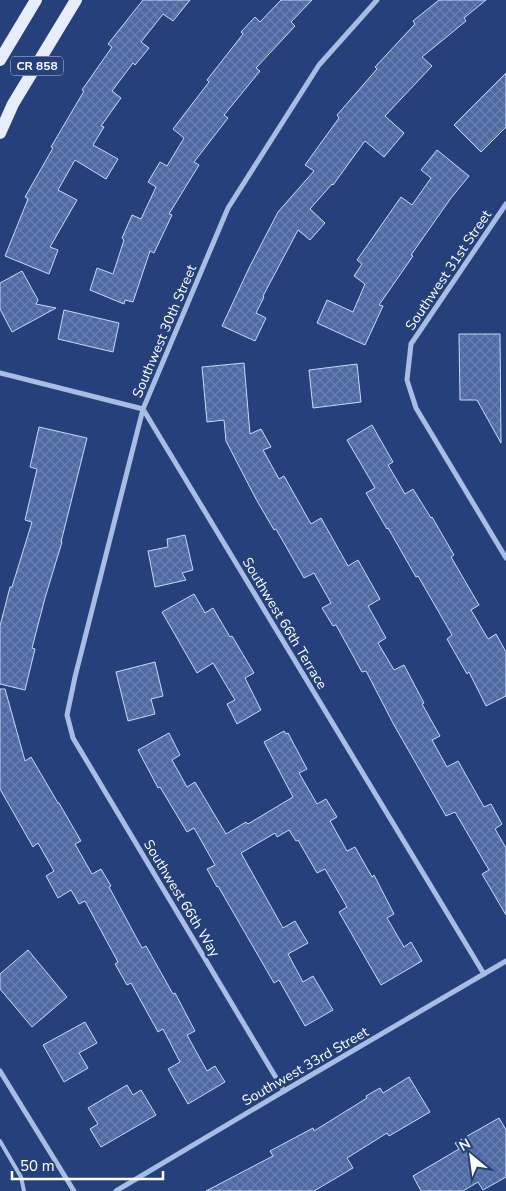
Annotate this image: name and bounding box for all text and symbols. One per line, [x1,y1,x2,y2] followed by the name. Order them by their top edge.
[11,56,63,76] road number: CR 858
[401,206,496,334] street label: Southwest 31st Street
[128,262,201,401] street label: Southwest 30th Street
[238,554,331,693] street label: Southwest 66th Terrace
[139,836,225,961] street label: Southwest 66th Way
[239,1022,372,1110] street label: Southwest 33rd Street
[446,1131,496,1181] north arrow
[456,1134,474,1156] text: N
[12,1148,164,1180] scale bar
[20,1156,55,1176] text: 50 m

